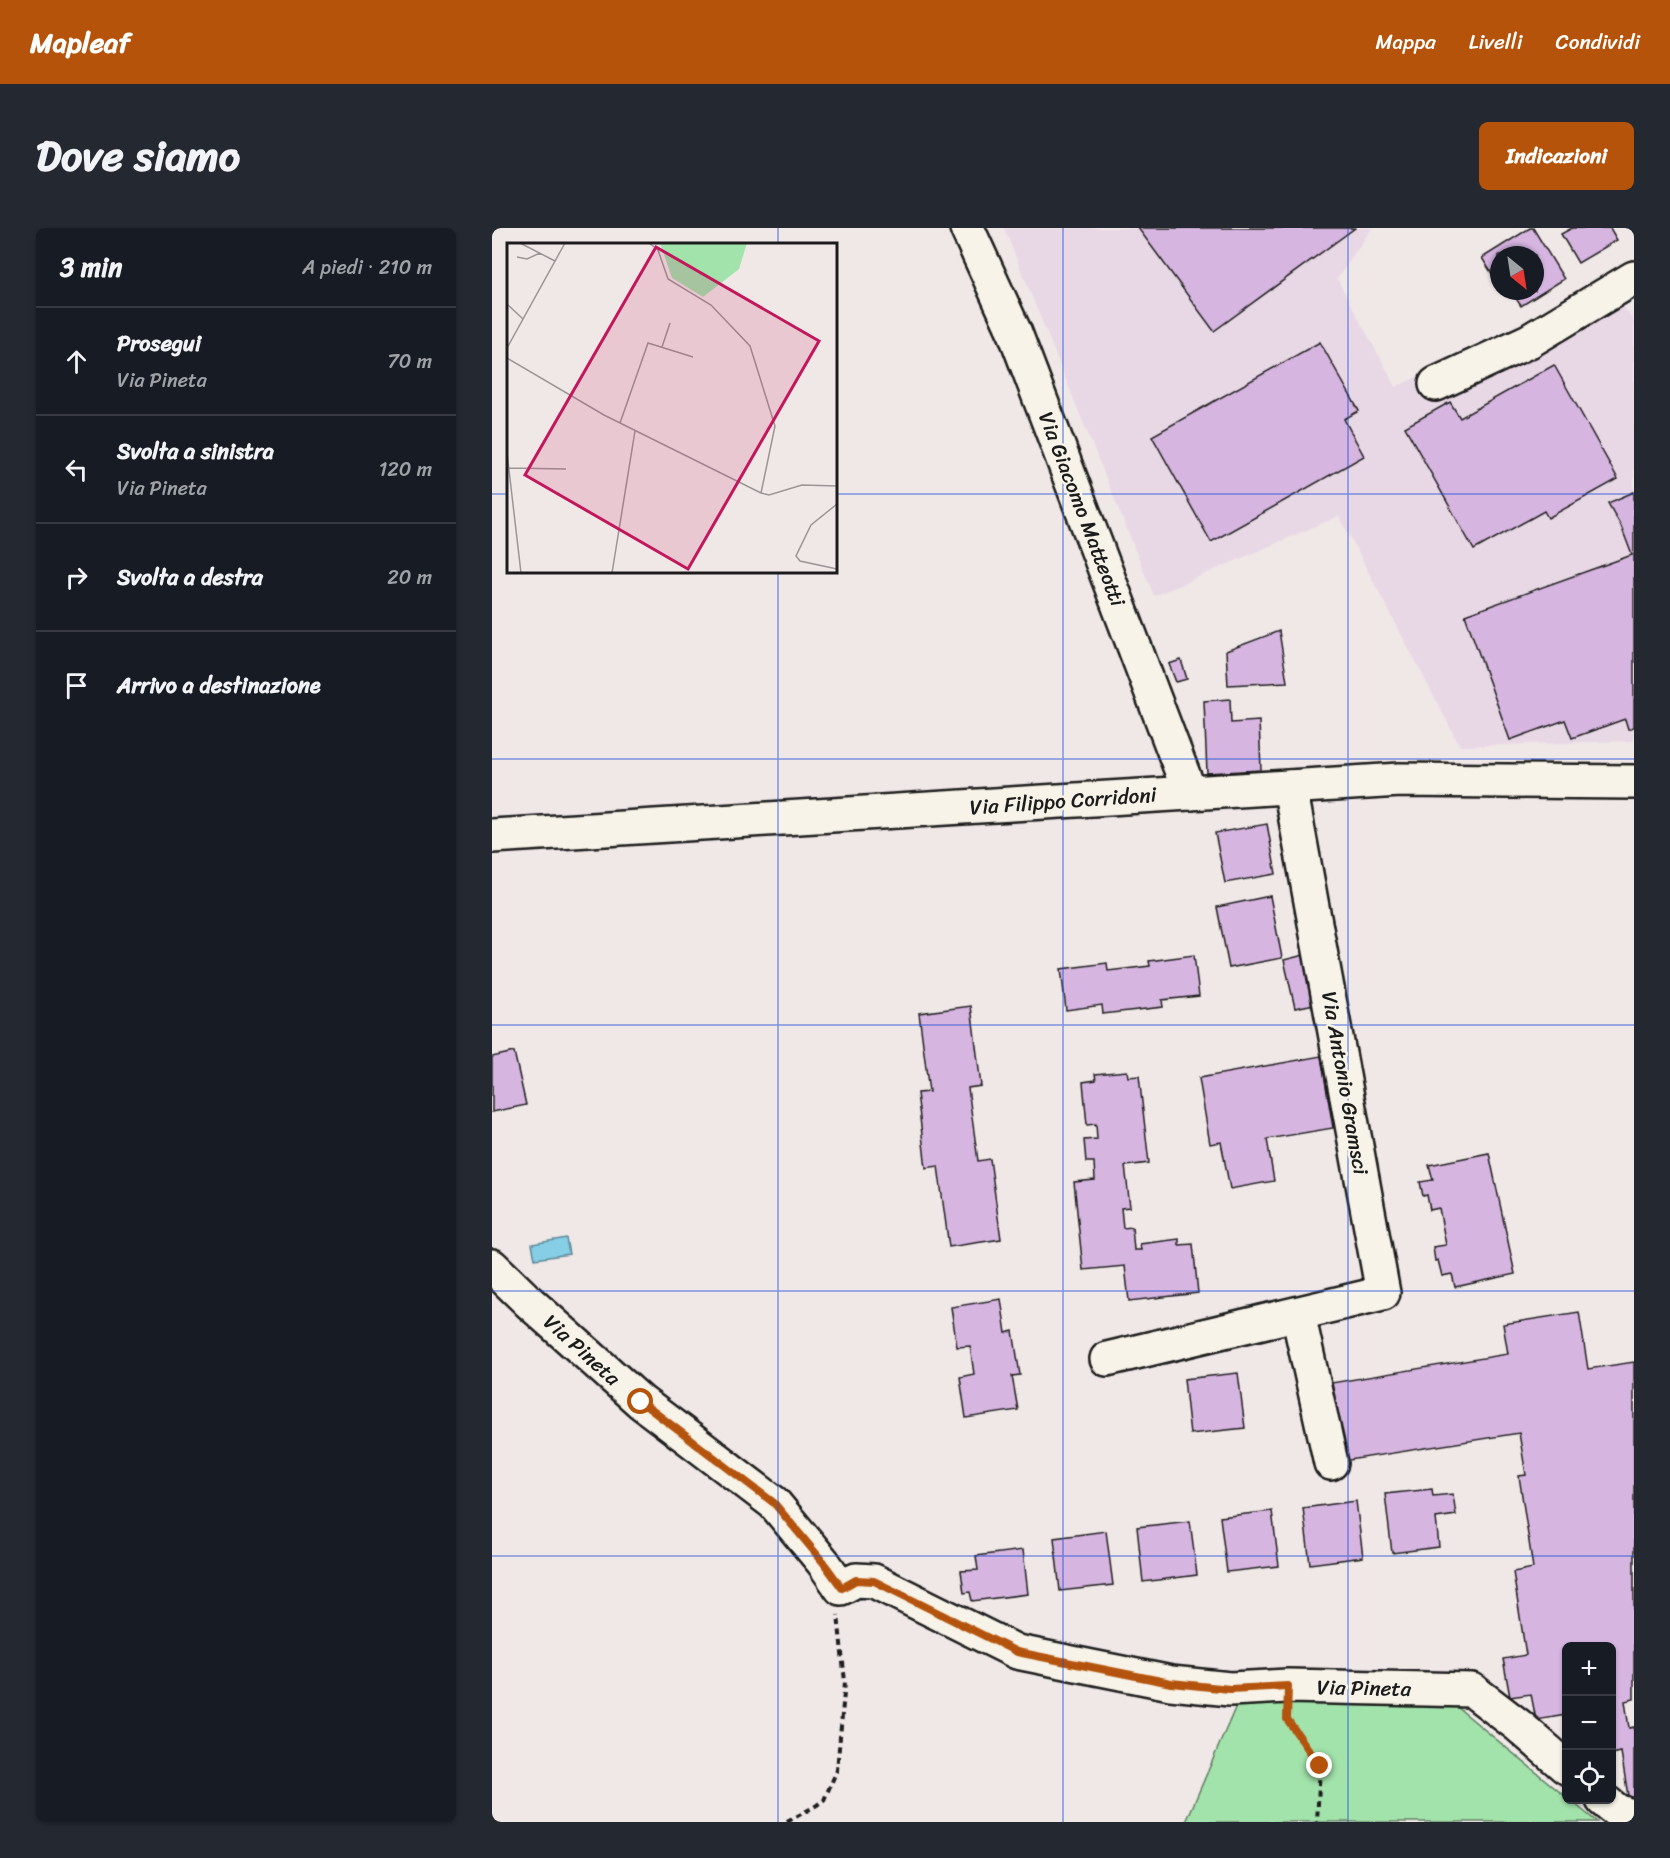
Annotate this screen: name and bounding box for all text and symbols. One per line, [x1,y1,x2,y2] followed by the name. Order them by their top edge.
[30,18,130,67] text: Mapleaf
[1375,23,1436,61] text: Mappa
[1469,23,1523,61] text: Livelli
[1556,23,1640,61] text: Condividi
[36,119,240,193] text: Dove siamo
[1479,122,1634,190] button: Indicazioni
[507,243,837,573] inset map
[60,244,122,290] text: 3 min
[1490,246,1544,300] north arrow
[302,250,432,285] text: A piedi · 210 m
[117,324,201,363] text: Prosegui
[387,344,432,379] text: 70 m
[60,345,93,378] icon: ahead
[117,363,207,398] text: Via Pineta
[1027,406,1137,613] street label: Via Giacomo Matteotti
[117,432,274,471] text: Svolta a sinistra
[379,452,432,487] text: 120 m
[60,453,93,486] icon: left
[117,471,207,506] text: Via Pineta
[117,558,263,597] text: Svolta a destra
[387,560,432,595] text: 20 m
[60,561,93,594] icon: right
[117,666,321,705] text: Arrivo a destinazione
[60,669,93,702] icon: arrive
[968,775,1159,826] street label: Via Filippo Corridoni
[1310,988,1380,1179] street label: Via Antonio Gramsci
[534,1304,630,1396] street label: Via Pineta
[627,1388,653,1414] route start
[1562,1642,1616,1804] map controls
[1562,1642,1616,1696] button: +
[1317,1668,1412,1708] street label: Via Pineta
[1562,1696,1616,1750] button: −
[1562,1750,1616,1804] button: locate
[1306,1752,1332,1778] route end

